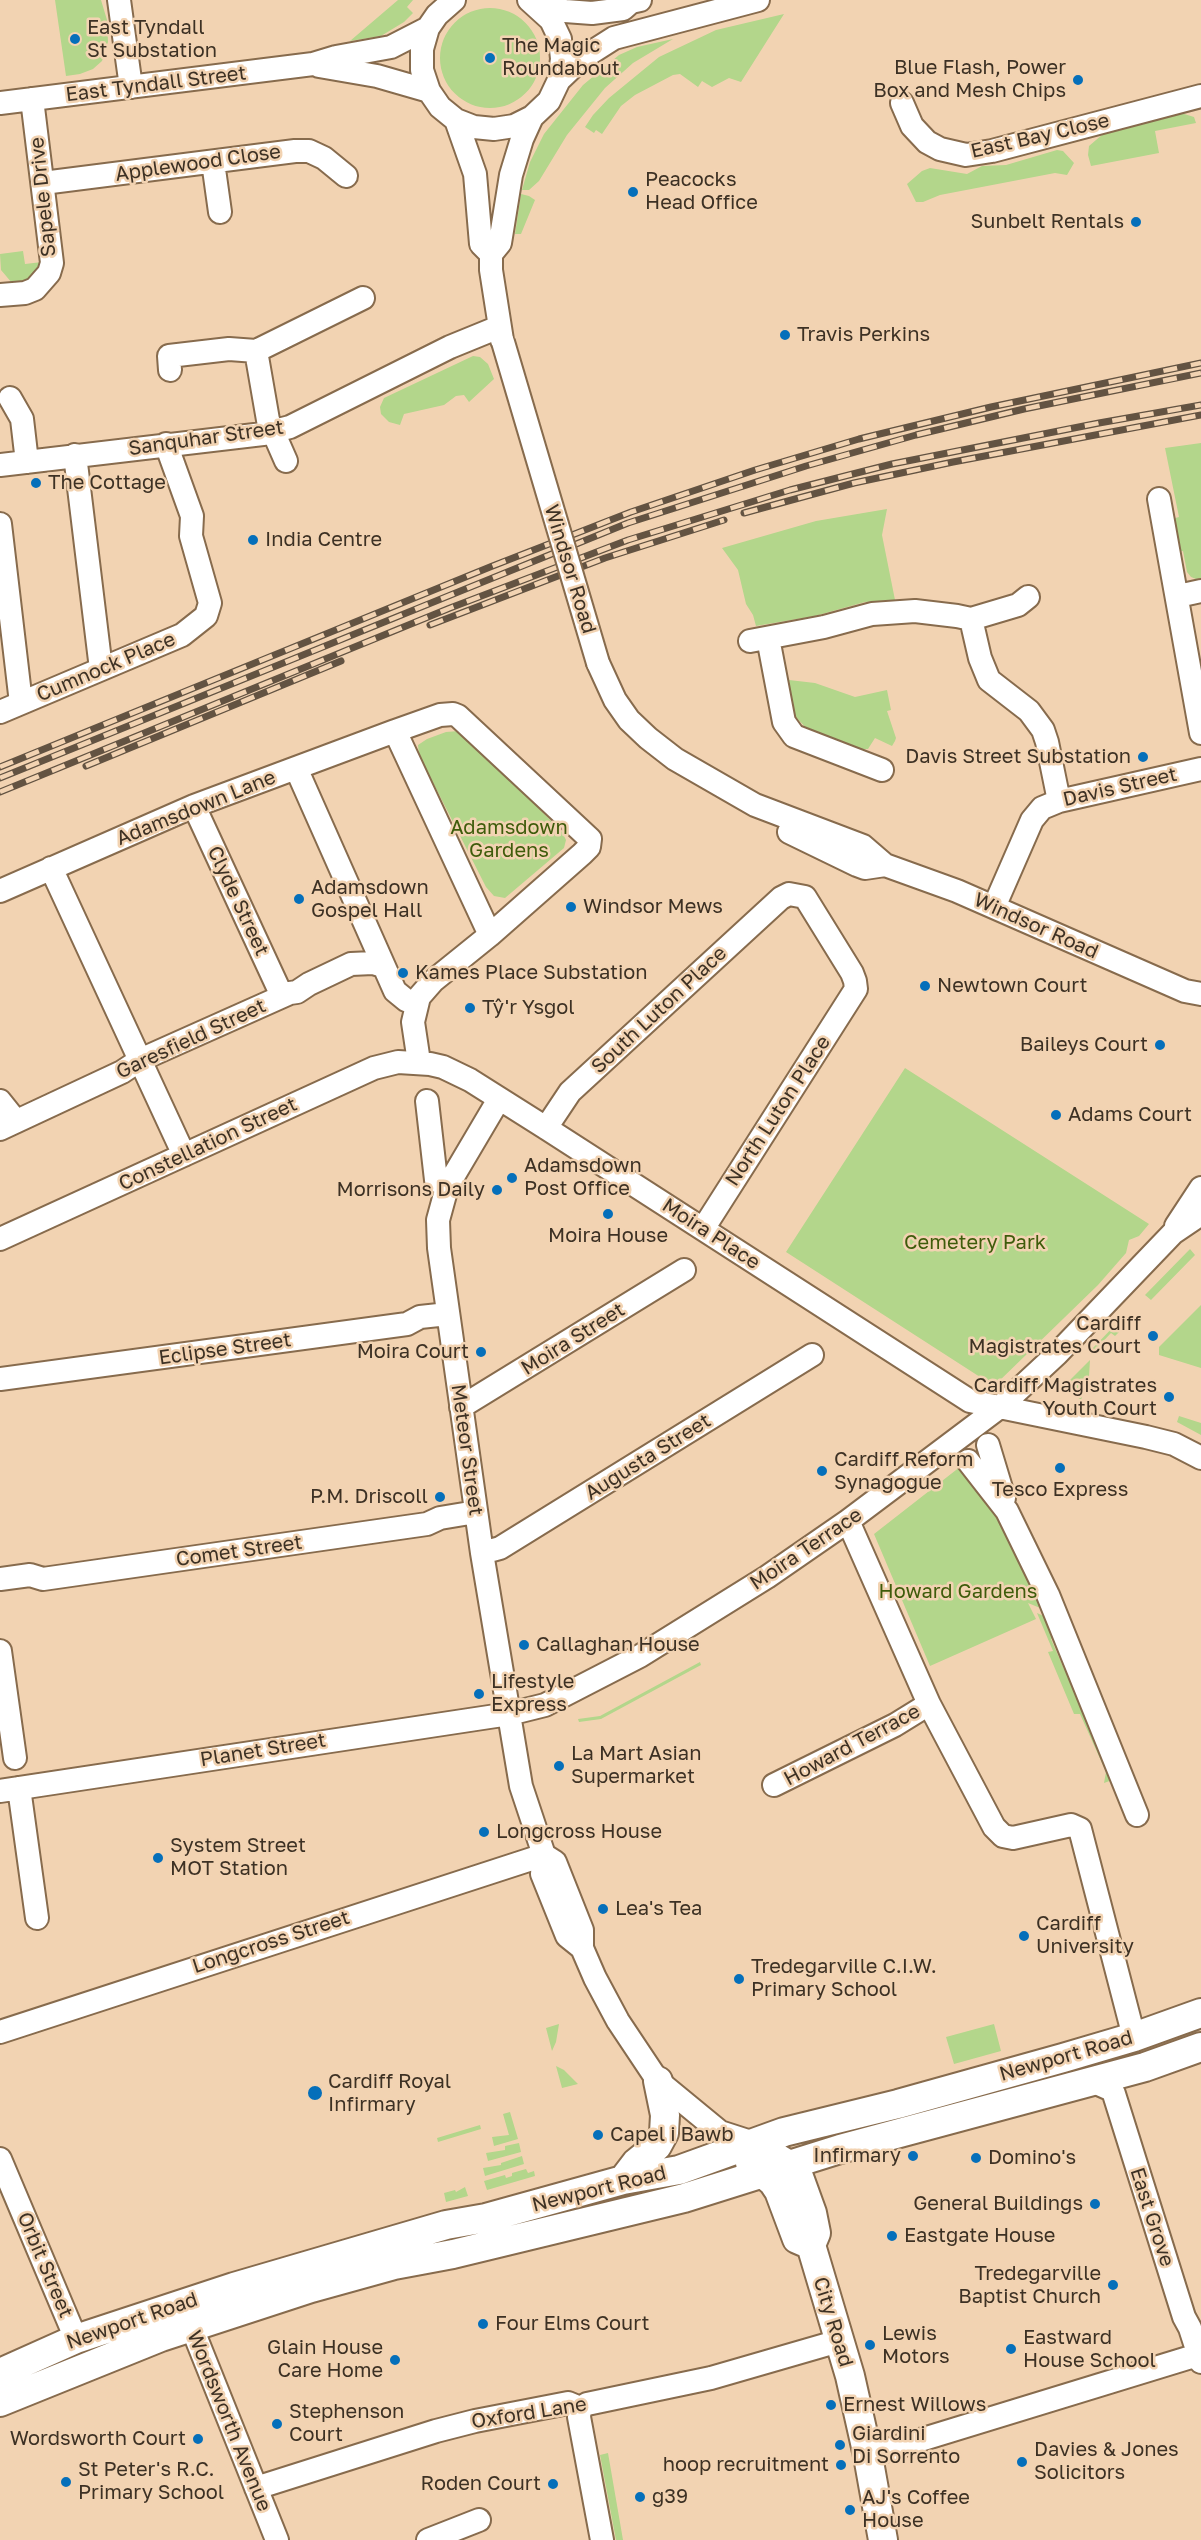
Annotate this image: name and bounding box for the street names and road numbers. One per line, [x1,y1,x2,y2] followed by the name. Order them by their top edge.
[64,61,248,107] street label: East Tyndall Street
[968,108,1112,164] street label: East Bay Close
[25,136,61,258] street label: Sapele Drive
[114,140,282,186] street label: Applewood Close
[127,415,285,461] street label: Sanquhar Street
[539,502,601,636] street label: Windsor Road
[33,627,179,707] street label: Cumnock Place
[1061,762,1179,812] street label: Davis Street
[113,765,279,851] street label: Adamsdown Lane
[202,842,274,960] street label: Clyde Street
[970,888,1102,964] street label: Windsor Road
[586,941,732,1079] street label: South Luton Place
[112,994,270,1084] street label: Garesfield Street
[720,1031,836,1191] street label: North Luton Place
[115,1092,301,1196] street label: Constellation Street
[658,1194,764,1274] street label: Moira Place
[517,1298,629,1380] street label: Moira Street
[157,1328,293,1370] street label: Eclipse Street
[446,1383,488,1517] street label: Meteor Street
[581,1409,715,1505] street label: Augusta Street
[745,1503,867,1595] street label: Moira Terrace
[174,1530,304,1572] street label: Comet Street
[780,1699,924,1791] street label: Howard Terrace
[198,1728,328,1772] street label: Planet Street
[189,1905,353,1979] street label: Longcross Street
[997,2026,1135,2086] street label: Newport Road
[529,2161,669,2217] street label: Newport Road
[1125,2165,1179,2269] street label: East Grove
[12,2209,78,2321] street label: Orbit Street
[808,2274,858,2370] street label: City Road
[63,2287,201,2355] street label: Newport Road
[182,2327,276,2515] street label: Wordsworth Avenue
[470,2392,588,2434] street label: Oxford Lane

